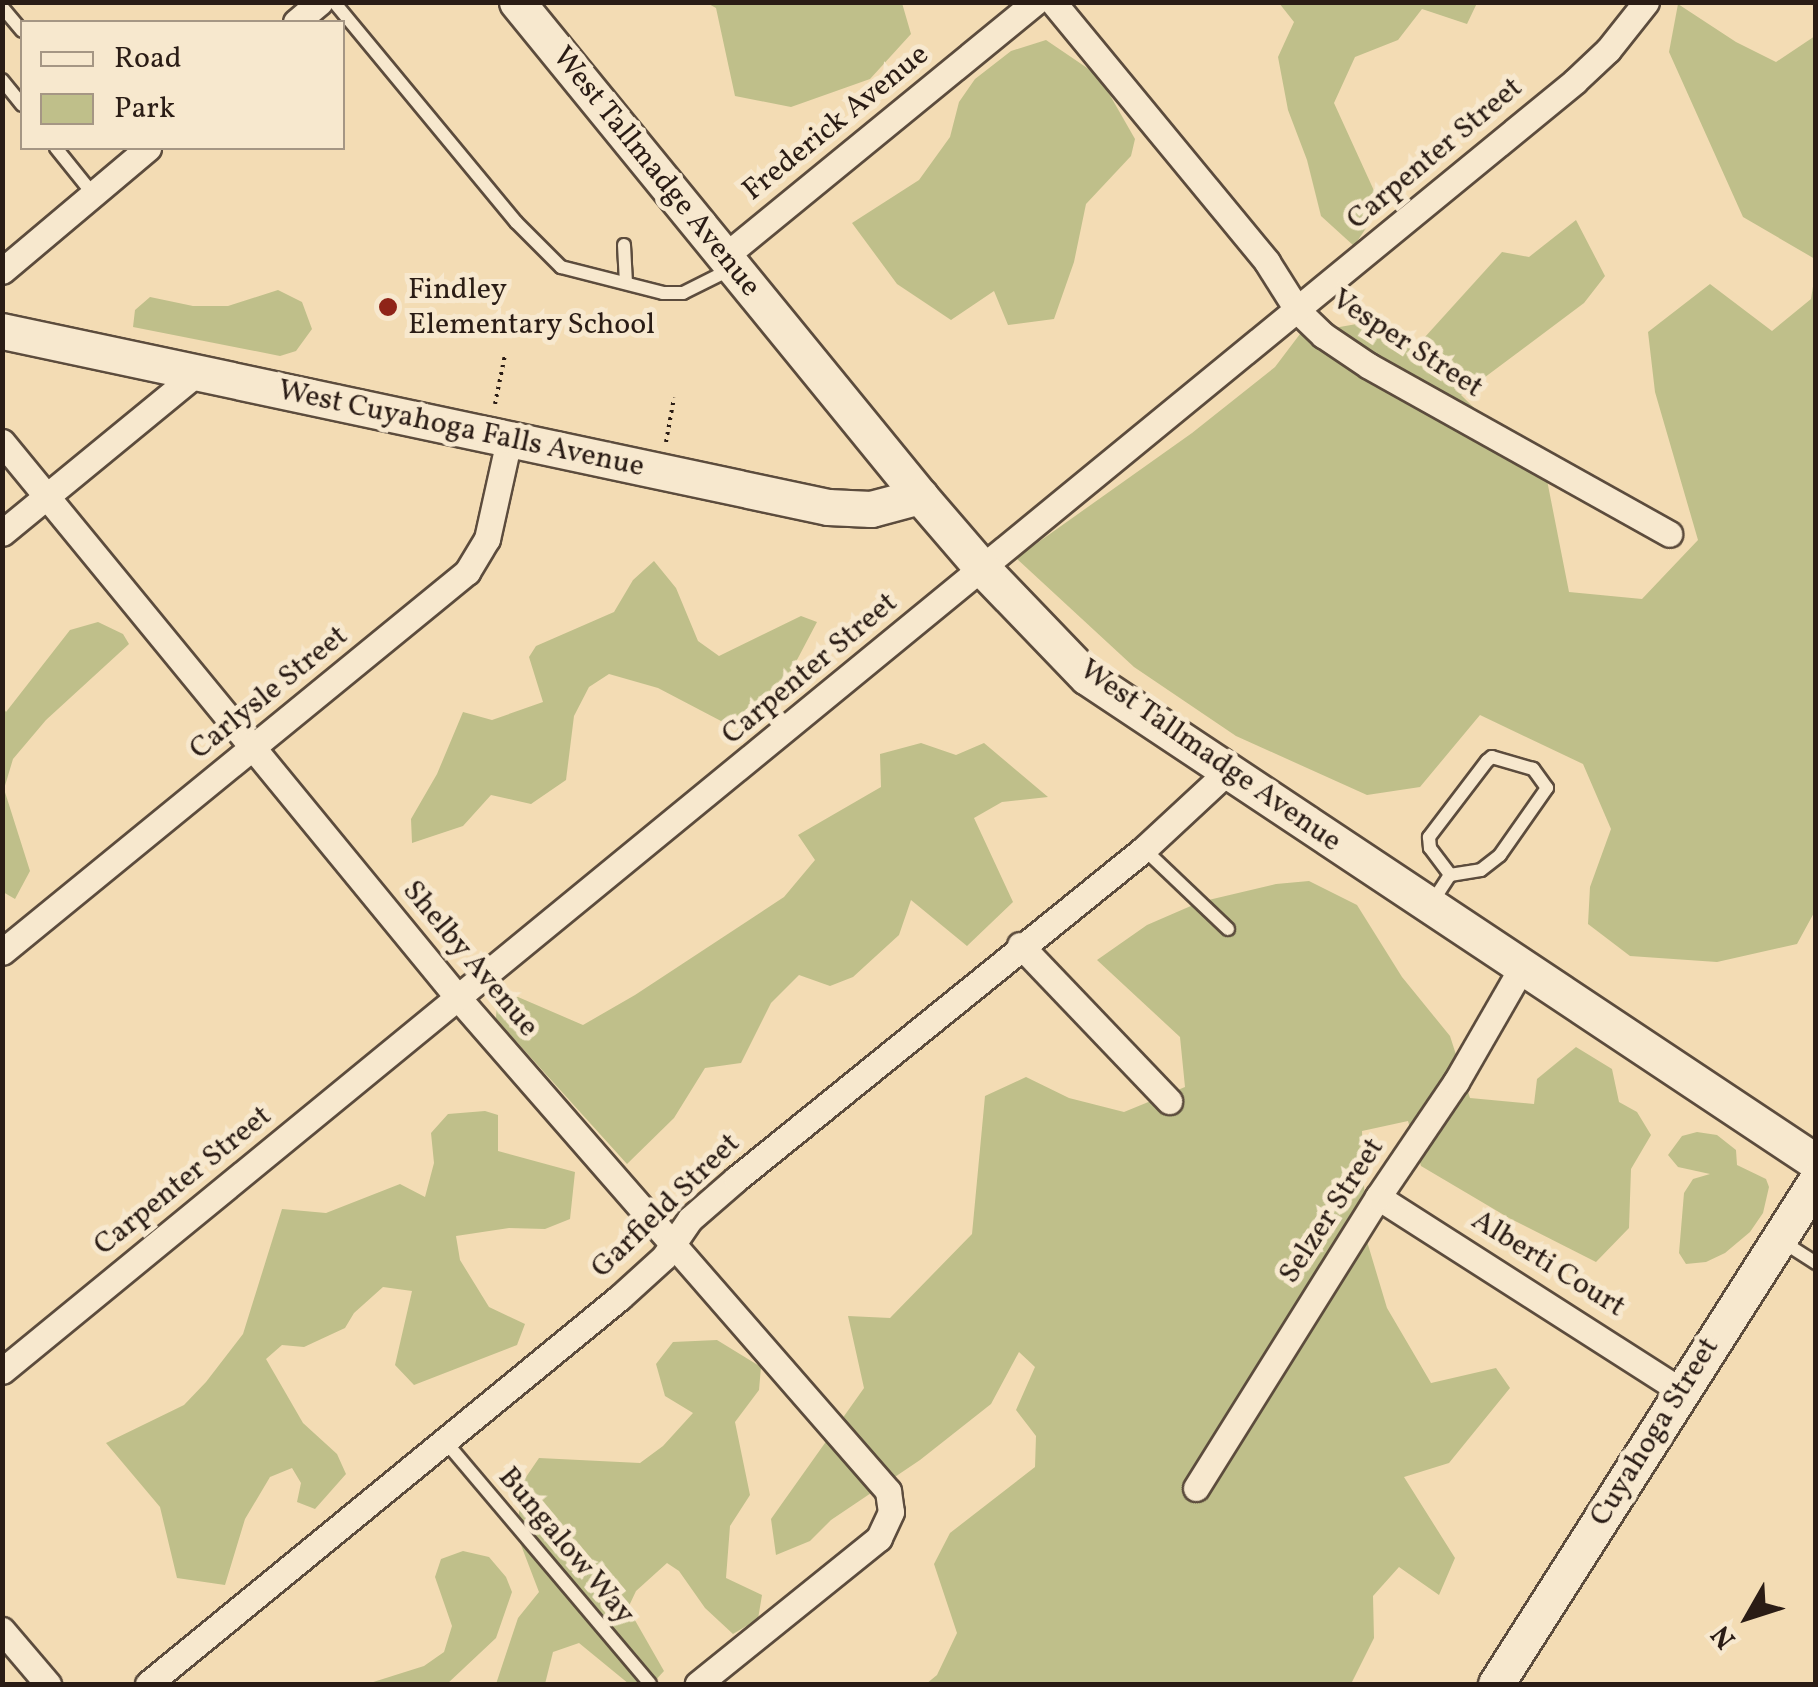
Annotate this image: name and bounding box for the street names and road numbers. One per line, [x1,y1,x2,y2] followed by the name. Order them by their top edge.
[736,37,936,209] street label: Frederick Avenue
[544,39,768,305] street label: West Tallmadge Avenue
[1340,70,1530,238] street label: Carpenter Street
[1324,282,1490,406] street label: Vesper Street
[275,373,647,485] street label: West Cuyahoga Falls Avenue
[715,585,905,753] street label: Carpenter Street
[183,618,355,768] street label: Carlysle Street
[1072,652,1348,860] street label: West Tallmadge Avenue
[394,873,546,1045] street label: Shelby Avenue
[87,1098,279,1264] street label: Carpenter Street
[584,1126,748,1286] street label: Garfield Street
[1272,1132,1392,1290] street label: Selzer Street
[1465,1203,1631,1325] street label: Alberti Court
[1583,1331,1727,1533] street label: Cuyahoga Street
[489,1459,643,1633] street label: Bungalow Way

